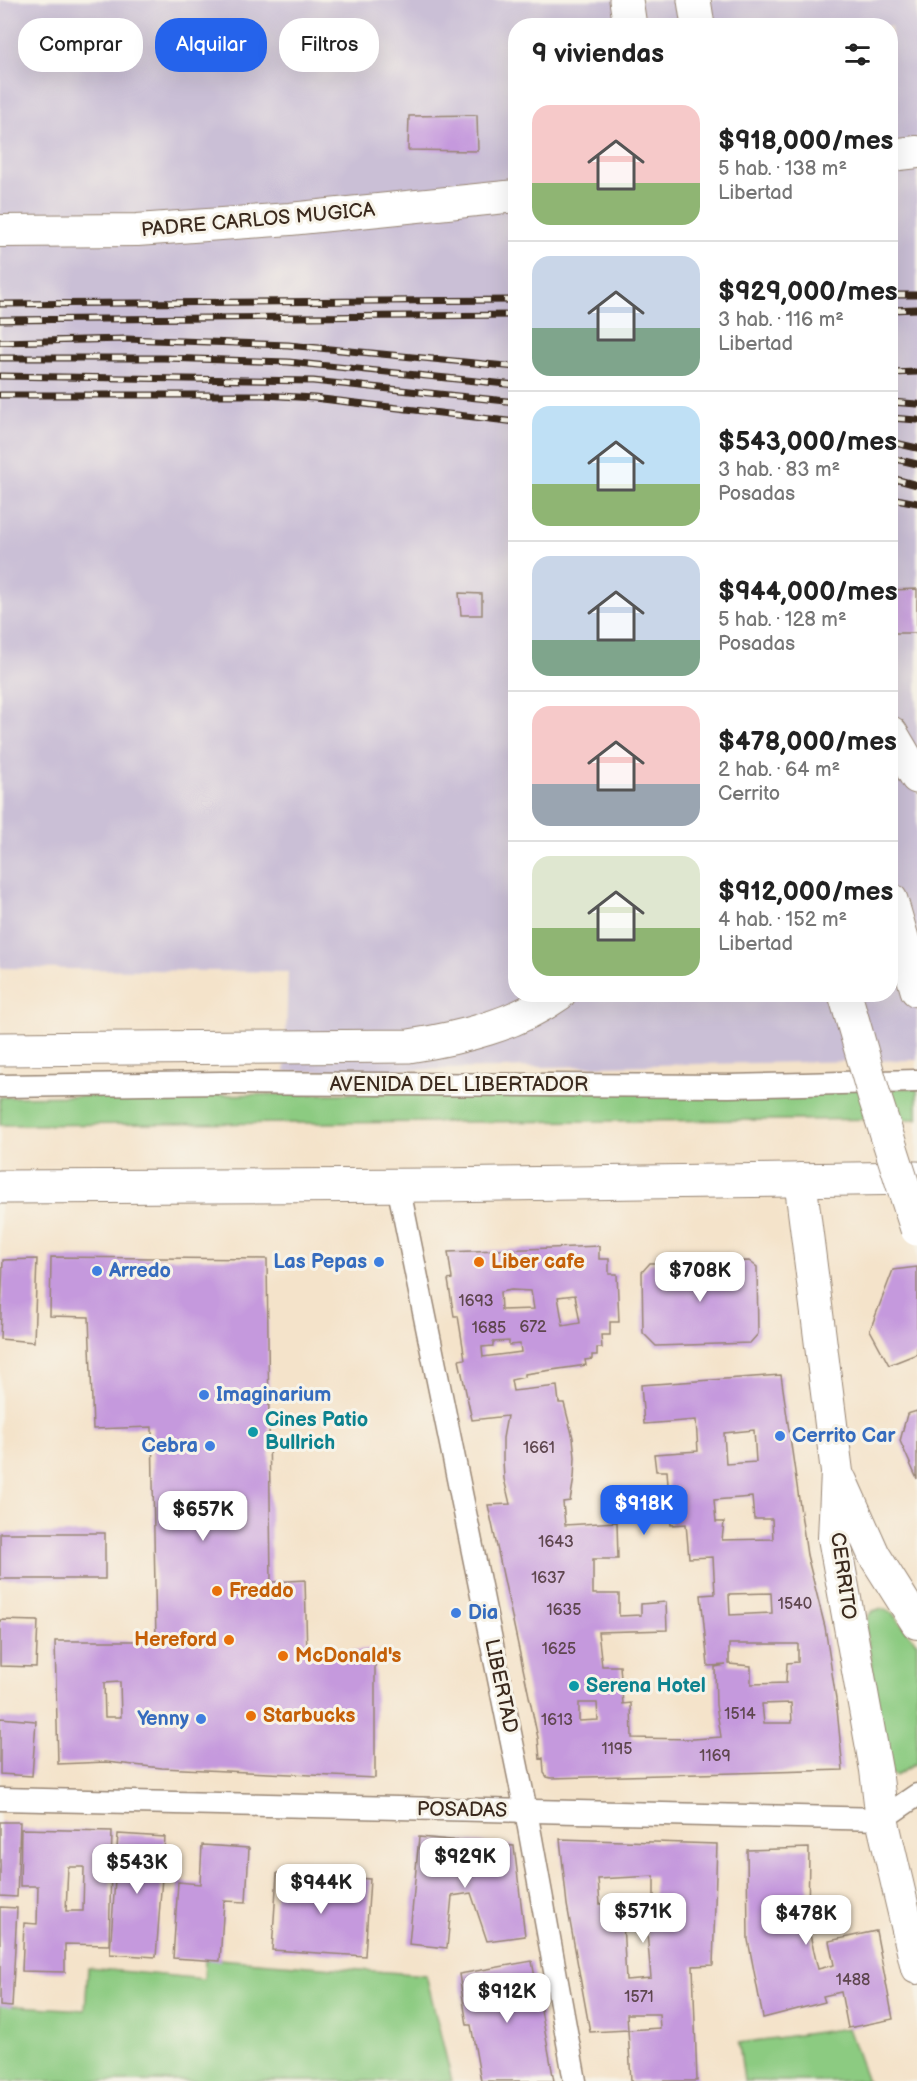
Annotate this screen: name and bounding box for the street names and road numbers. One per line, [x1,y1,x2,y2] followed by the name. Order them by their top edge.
[140,198,377,242] street label: PADRE CARLOS MUGICA
[330,1073,588,1097] street label: AVENIDA DEL LIBERTADOR
[825,1531,861,1621] street label: CERRITO
[479,1637,523,1735] street label: LIBERTAD
[417,1797,507,1823] street label: POSADAS

